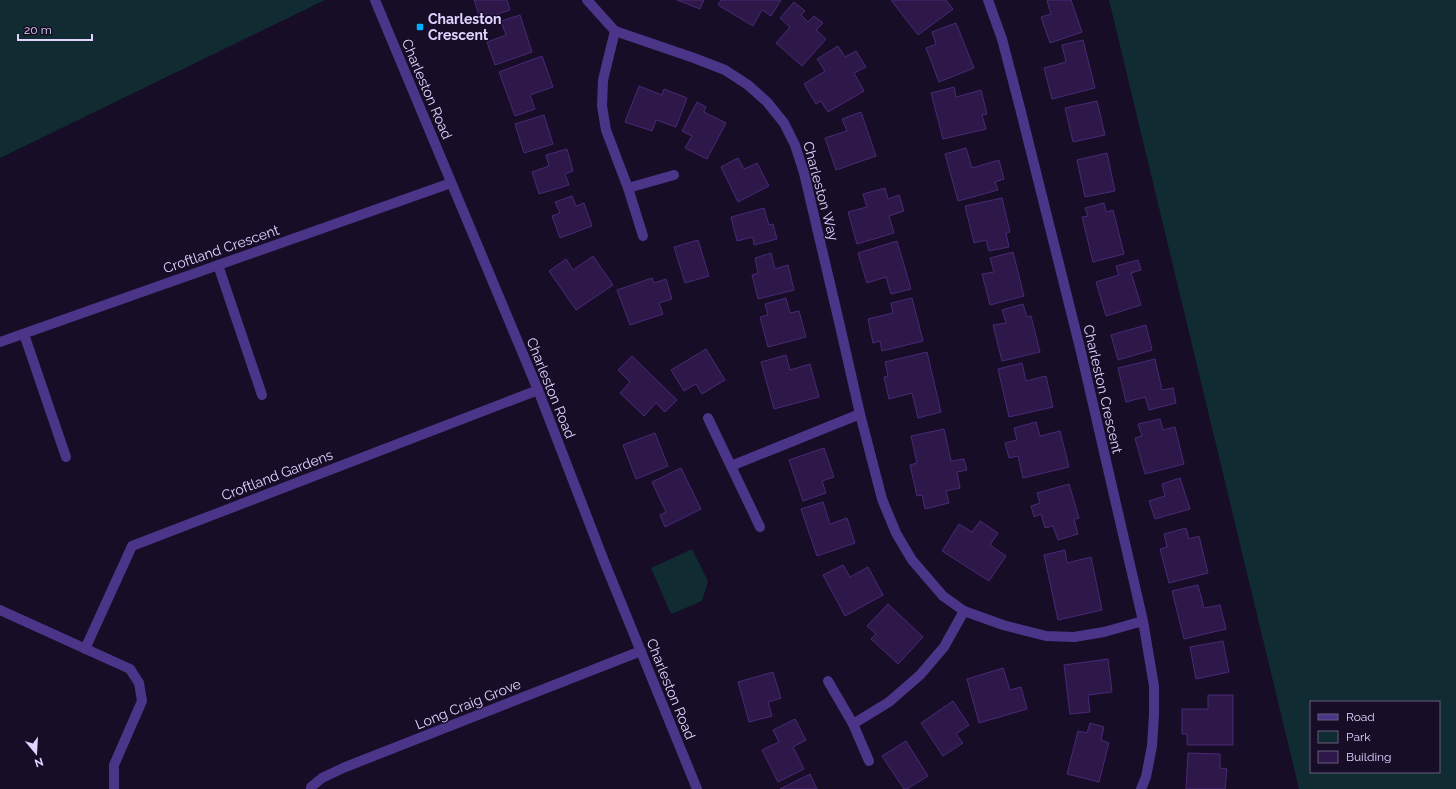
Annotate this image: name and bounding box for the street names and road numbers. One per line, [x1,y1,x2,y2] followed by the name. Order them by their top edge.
[399,36,455,142] street label: Charleston Road
[800,140,842,243] street label: Charleston Way
[161,222,281,276] street label: Croftland Crescent
[1080,323,1126,455] street label: Charleston Crescent
[523,335,579,441] street label: Charleston Road
[219,446,335,504] street label: Croftland Gardens
[643,636,699,742] street label: Charleston Road
[413,676,523,732] street label: Long Craig Grove

